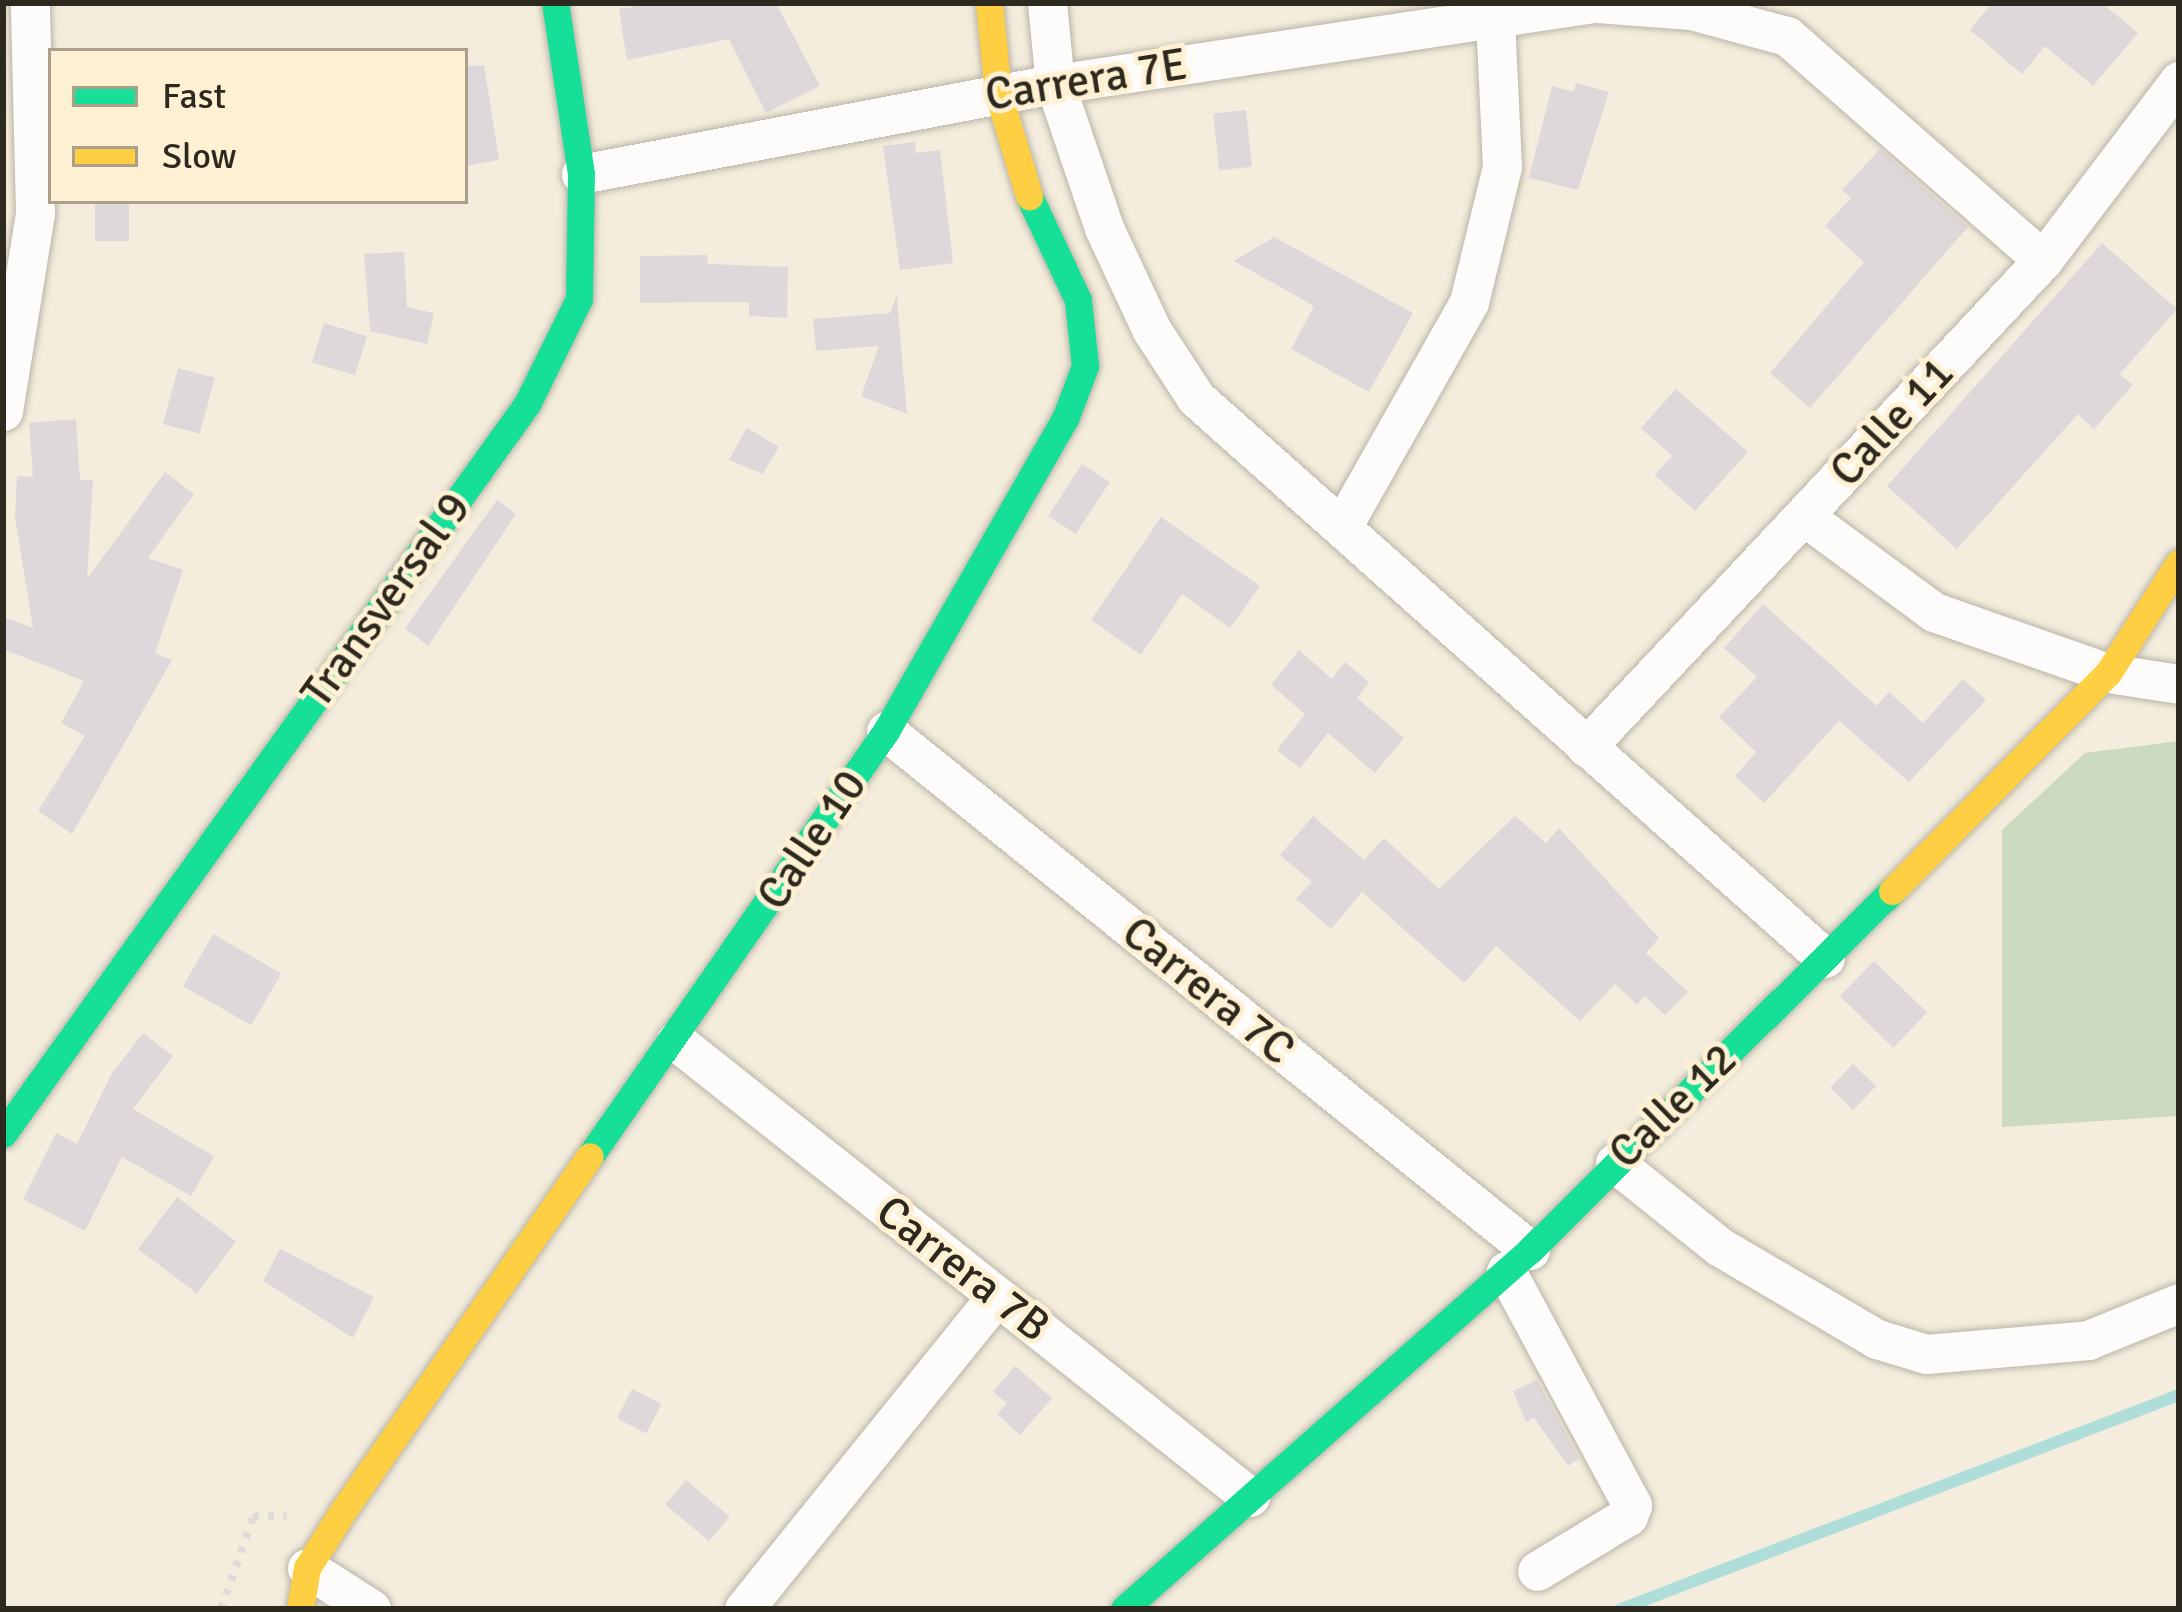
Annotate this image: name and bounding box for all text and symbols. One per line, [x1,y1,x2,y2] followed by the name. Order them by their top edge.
[981,37,1191,123] street label: Carrera 7E
[48,48,468,204] legend
[162,74,226,119] text: Fast
[162,134,237,179] text: Slow
[1819,346,1965,498] street label: Calle 11
[290,482,482,718] street label: Transversal 9
[746,760,878,920] street label: Calle 10
[1111,906,1305,1076] street label: Carrera 7C
[1598,1032,1748,1180] street label: Calle 12
[866,1185,1060,1353] street label: Carrera 7B

